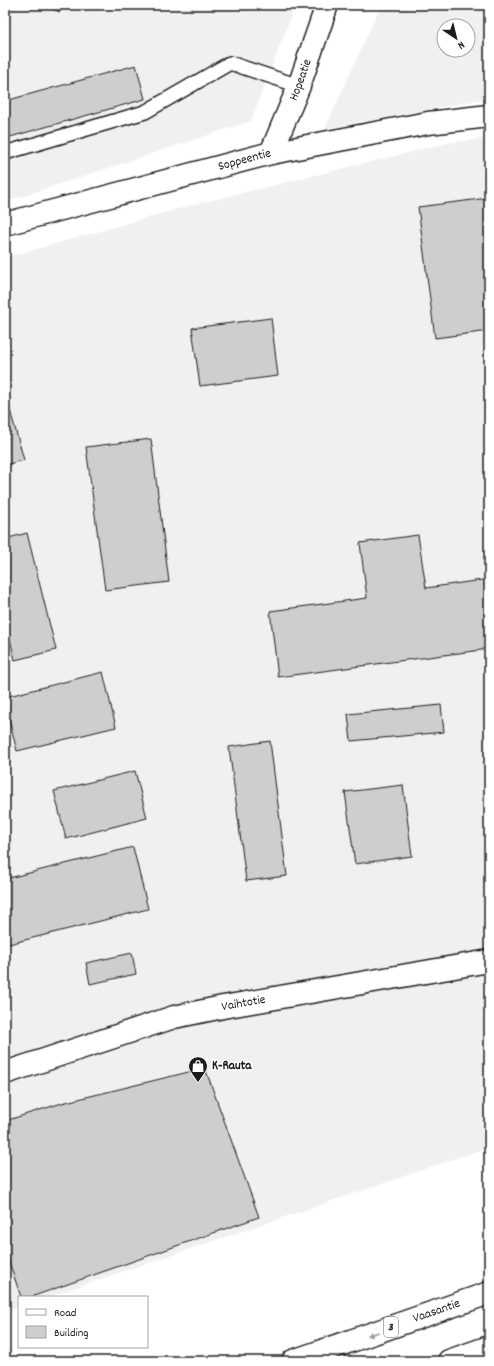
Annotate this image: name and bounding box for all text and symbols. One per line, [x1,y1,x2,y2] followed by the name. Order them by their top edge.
[436,18,476,58] north arrow
[453,36,467,53] text: N
[284,56,317,104] street label: Hopeatie
[216,144,273,176] street label: Soppeentie
[220,990,267,1017] street label: Vaihtotie
[187,1055,209,1083] shop icon: K-Rauta
[212,1057,252,1076] place label: K-Rauta
[410,1294,463,1328] street label: Vaasantie
[18,1296,148,1348] legend
[54,1305,76,1322] text: Road
[384,1317,398,1337] road number: 3
[54,1325,89,1342] text: Building
[367,1331,379,1337] one-way arrow

